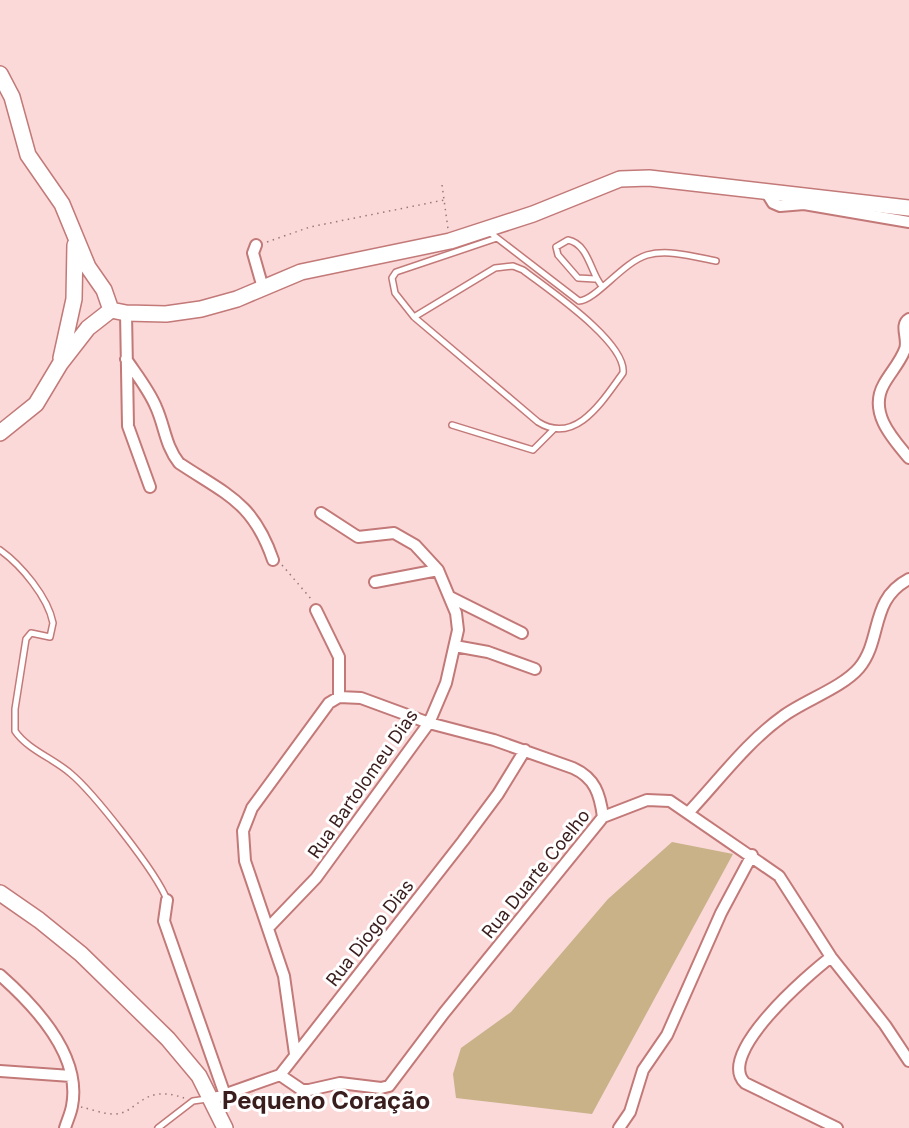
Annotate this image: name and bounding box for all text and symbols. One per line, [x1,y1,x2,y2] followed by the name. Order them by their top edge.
[303,705,422,862] street label: Rua Bartolomeu Dias
[477,805,594,942] street label: Rua Duarte Coelho
[321,875,418,990] street label: Rua Diogo Dias
[222,1086,430,1115] district label: Pequeno Coração

